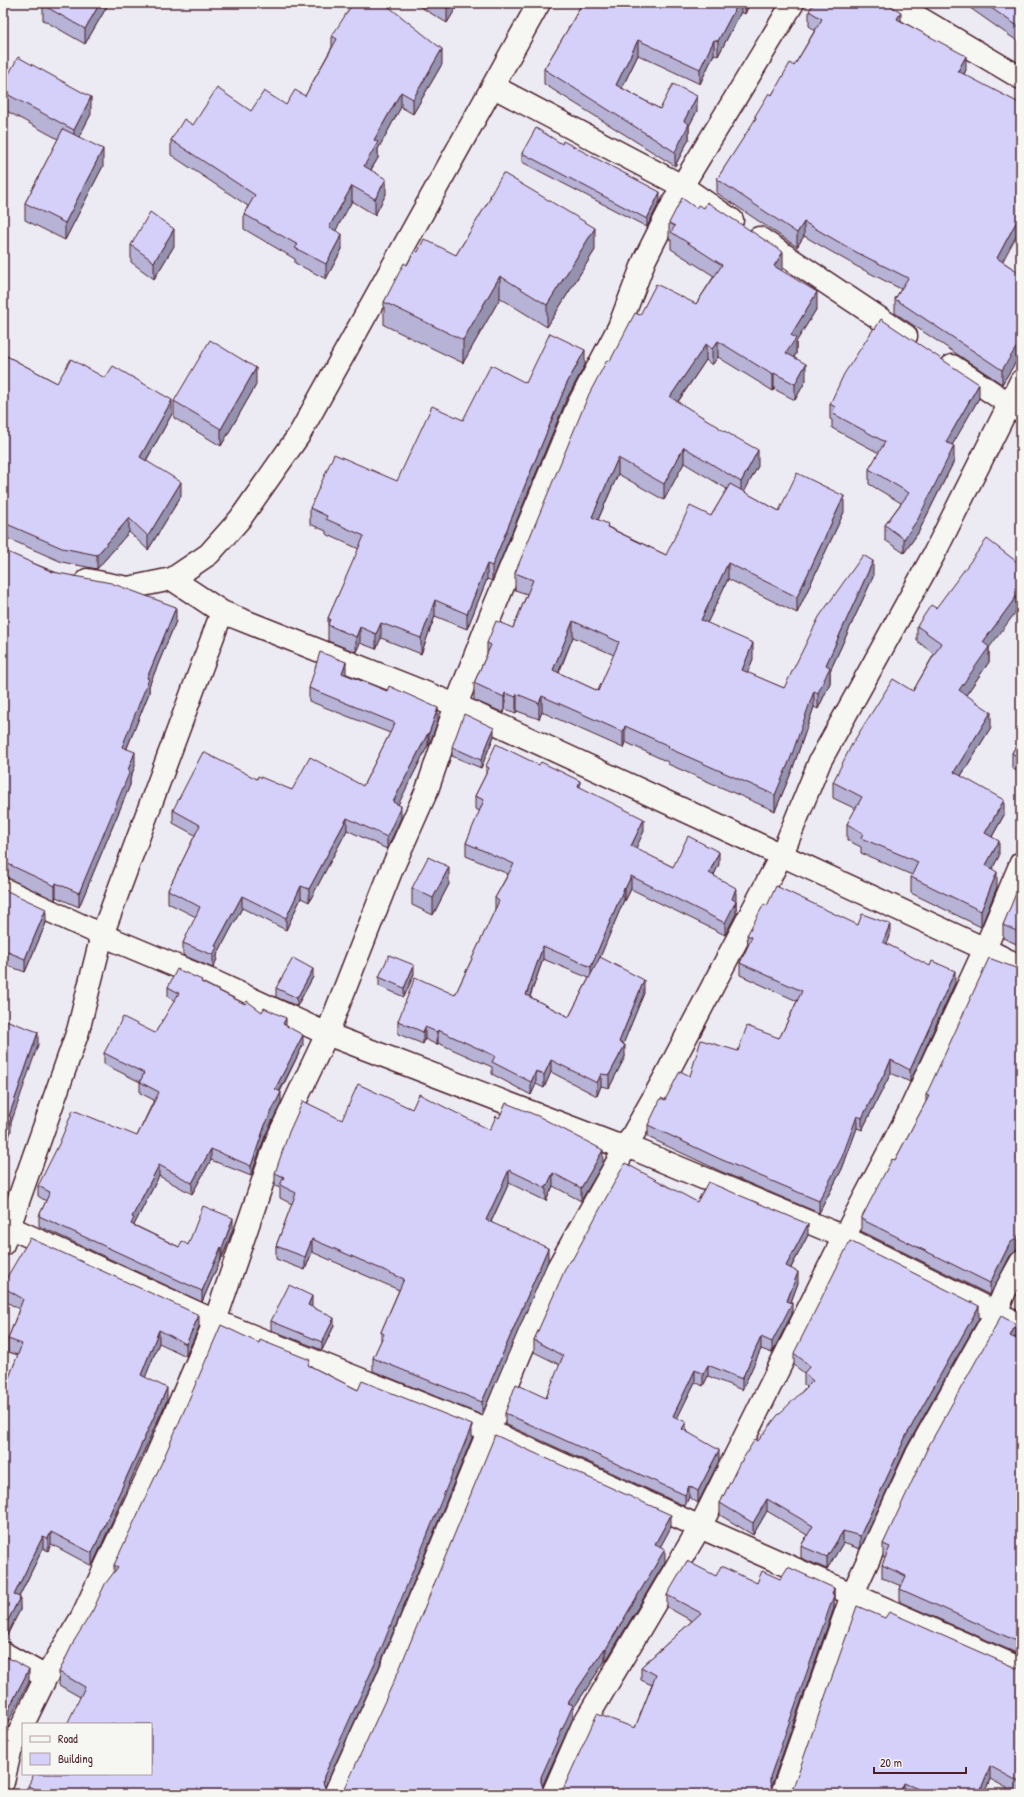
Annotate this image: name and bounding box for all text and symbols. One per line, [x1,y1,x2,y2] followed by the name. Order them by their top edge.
[22,1723,152,1775] legend
[58,1730,78,1747] text: Road
[874,1749,966,1775] scale bar
[58,1750,93,1767] text: Building
[880,1754,902,1771] text: 20 m

